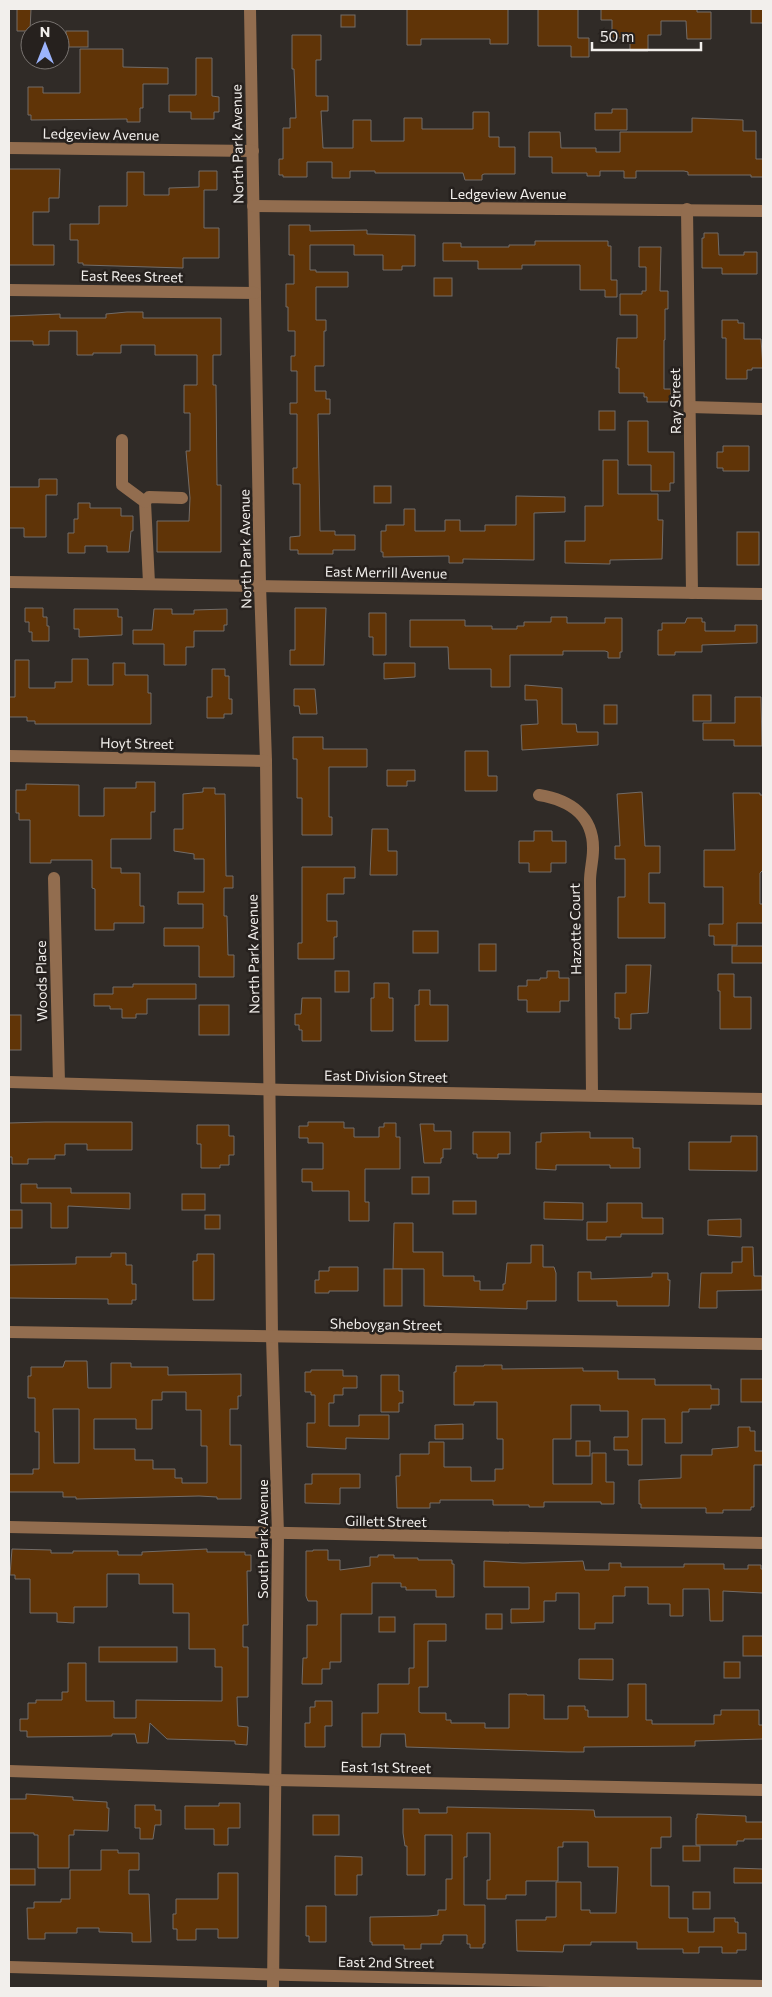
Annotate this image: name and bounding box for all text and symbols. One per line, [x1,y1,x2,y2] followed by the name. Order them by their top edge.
[20,20,70,70] north arrow
[592,20,701,52] scale bar
[40,23,50,40] text: N
[600,27,634,45] text: 50 m
[227,84,247,204] street label: North Park Avenue
[43,124,159,144] street label: Ledgeview Avenue
[450,185,566,202] street label: Ledgeview Avenue
[81,267,184,285] street label: East Rees Street
[666,368,684,434] street label: Ray Street
[235,489,255,609] street label: North Park Avenue
[325,562,447,582] street label: East Merrill Avenue
[100,734,174,752] street label: Hoyt Street
[566,883,584,975] street label: Hazotte Court
[243,894,263,1014] street label: North Park Avenue
[32,940,50,1022] street label: Woods Place
[324,1066,448,1086] street label: East Division Street
[330,1315,442,1333] street label: Sheboygan Street
[254,1479,271,1599] street label: South Park Avenue
[345,1512,427,1530] street label: Gillett Street
[341,1758,432,1776] street label: East 1st Street
[338,1953,435,1971] street label: East 2nd Street

